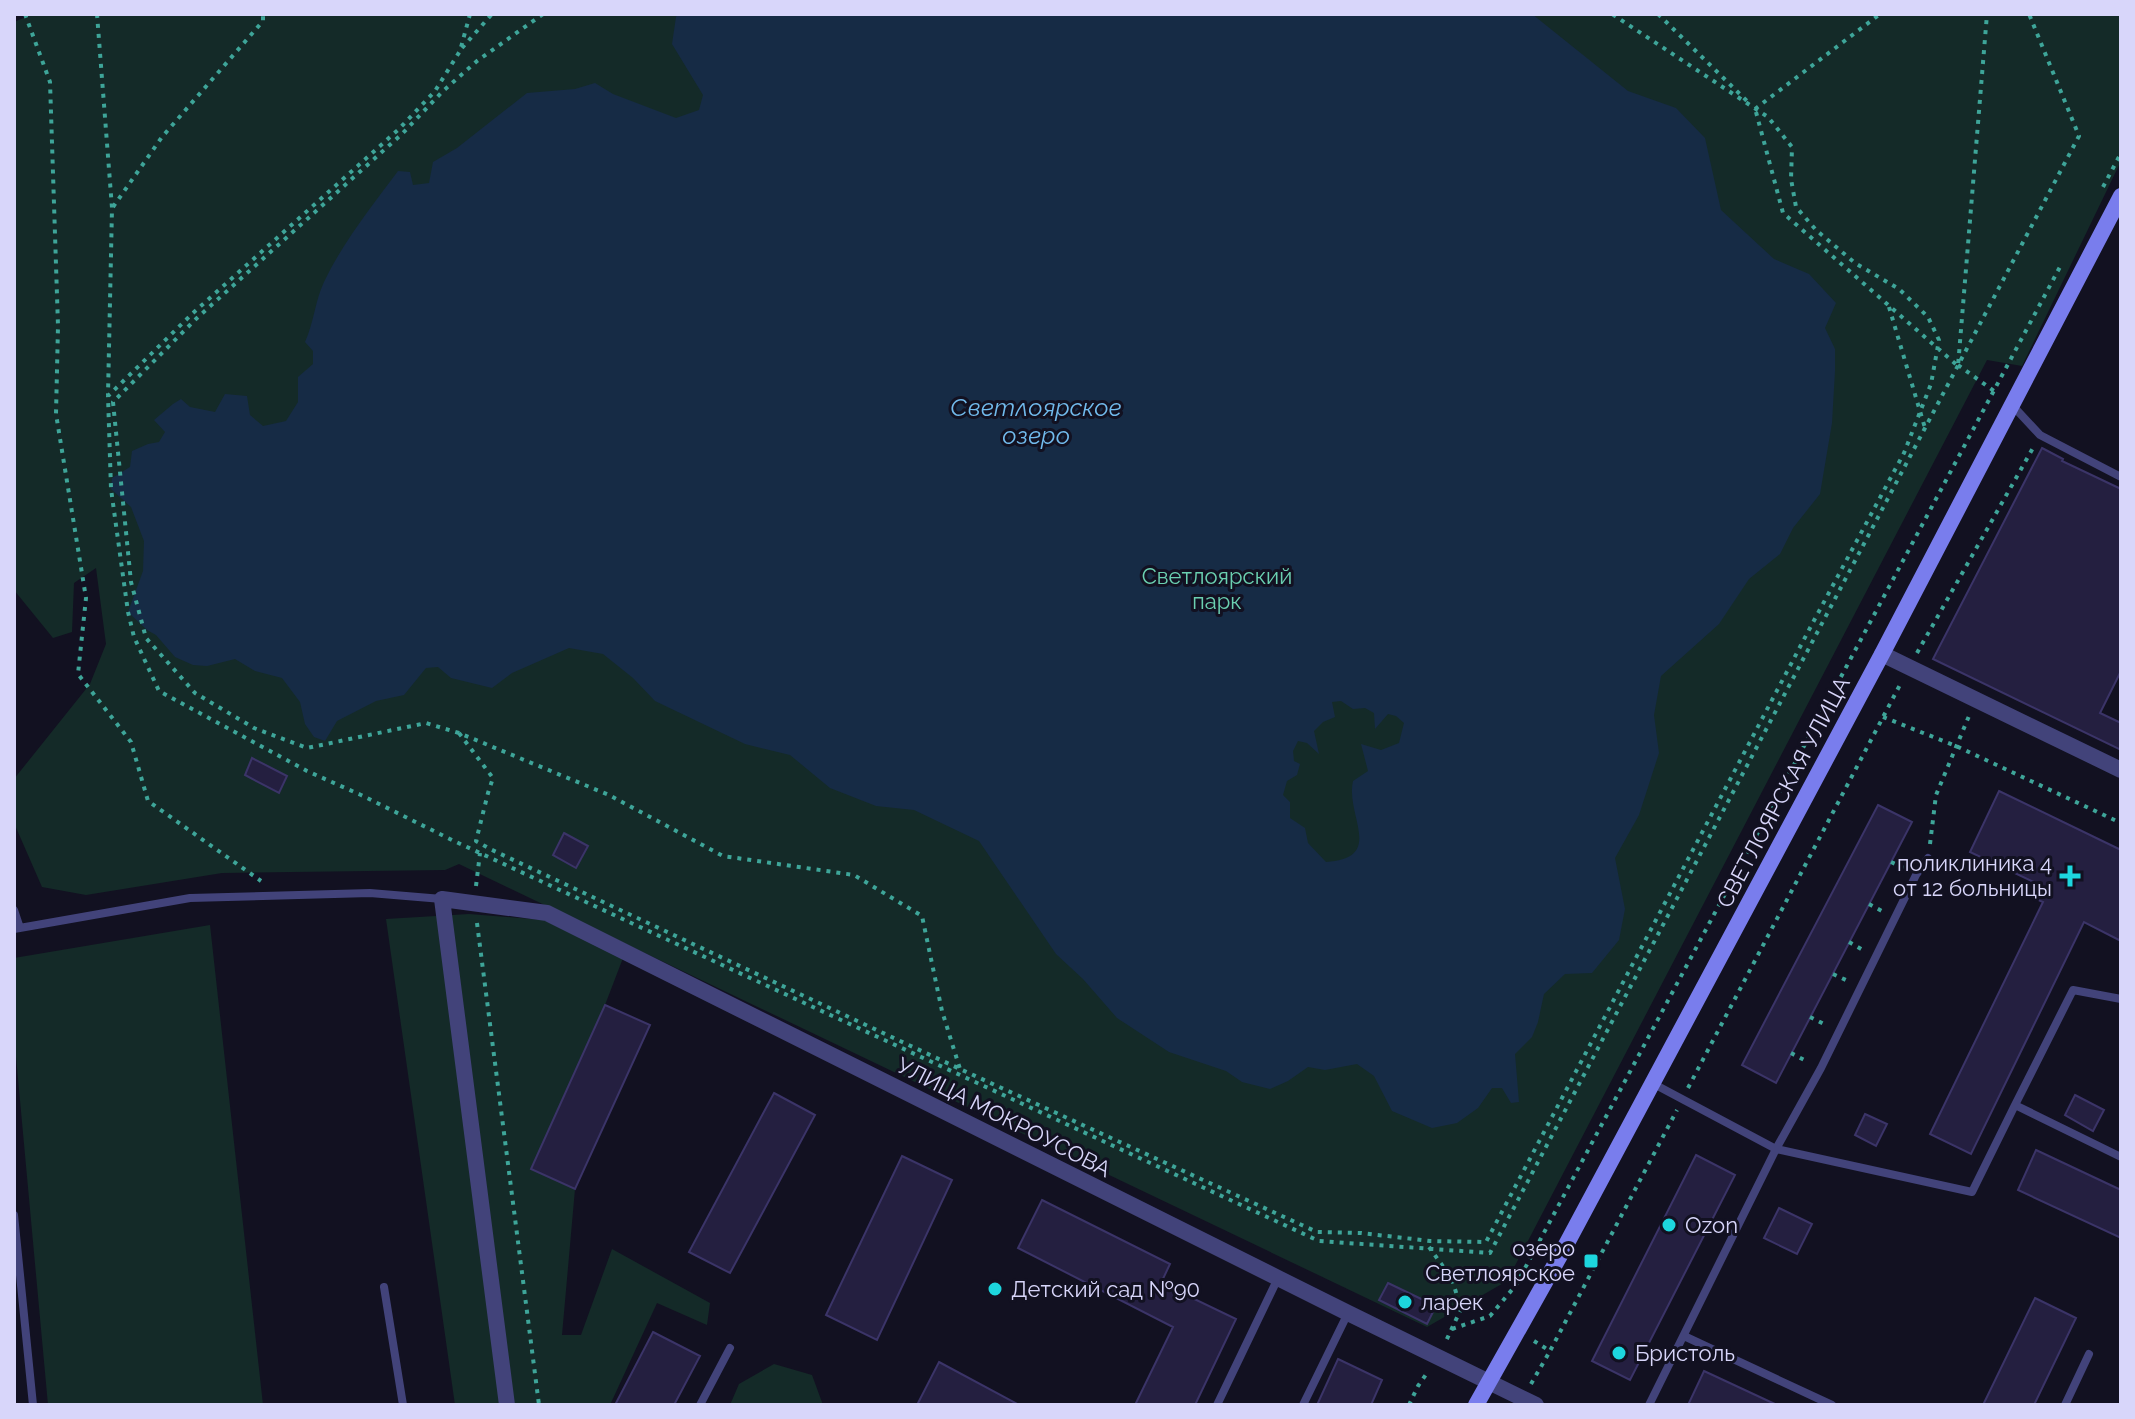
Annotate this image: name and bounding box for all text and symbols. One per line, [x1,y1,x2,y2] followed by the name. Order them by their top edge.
[950,393,1122,450] water label: Светлоярское озеро
[1142,563,1292,614] park label: Светлоярский парк
[1711,672,1855,912] street label: СВЕТЛОЯРСКАЯ УЛИЦА
[1893,850,2052,901] place label: поликлиника 4 от 12 больницы
[2059,865,2081,887] marker: поликлиника 4 от 12 больницы
[893,1052,1115,1182] street label: УЛИЦА МОКРОУСОВА
[1685,1212,1738,1238] place label: Ozon
[1660,1216,1678,1234] marker: Ozon
[1425,1235,1575,1286] place label: озеро Светлоярское
[1582,1252,1600,1270] marker: озеро Светлоярское
[1011,1276,1200,1302] place label: Детский сад №90
[986,1280,1004,1298] marker: Детский сад №90
[1421,1289,1483,1315] place label: ларек
[1396,1293,1414,1311] marker: ларек
[1635,1340,1735,1366] place label: Бристоль
[1610,1344,1628,1362] marker: Бристоль

